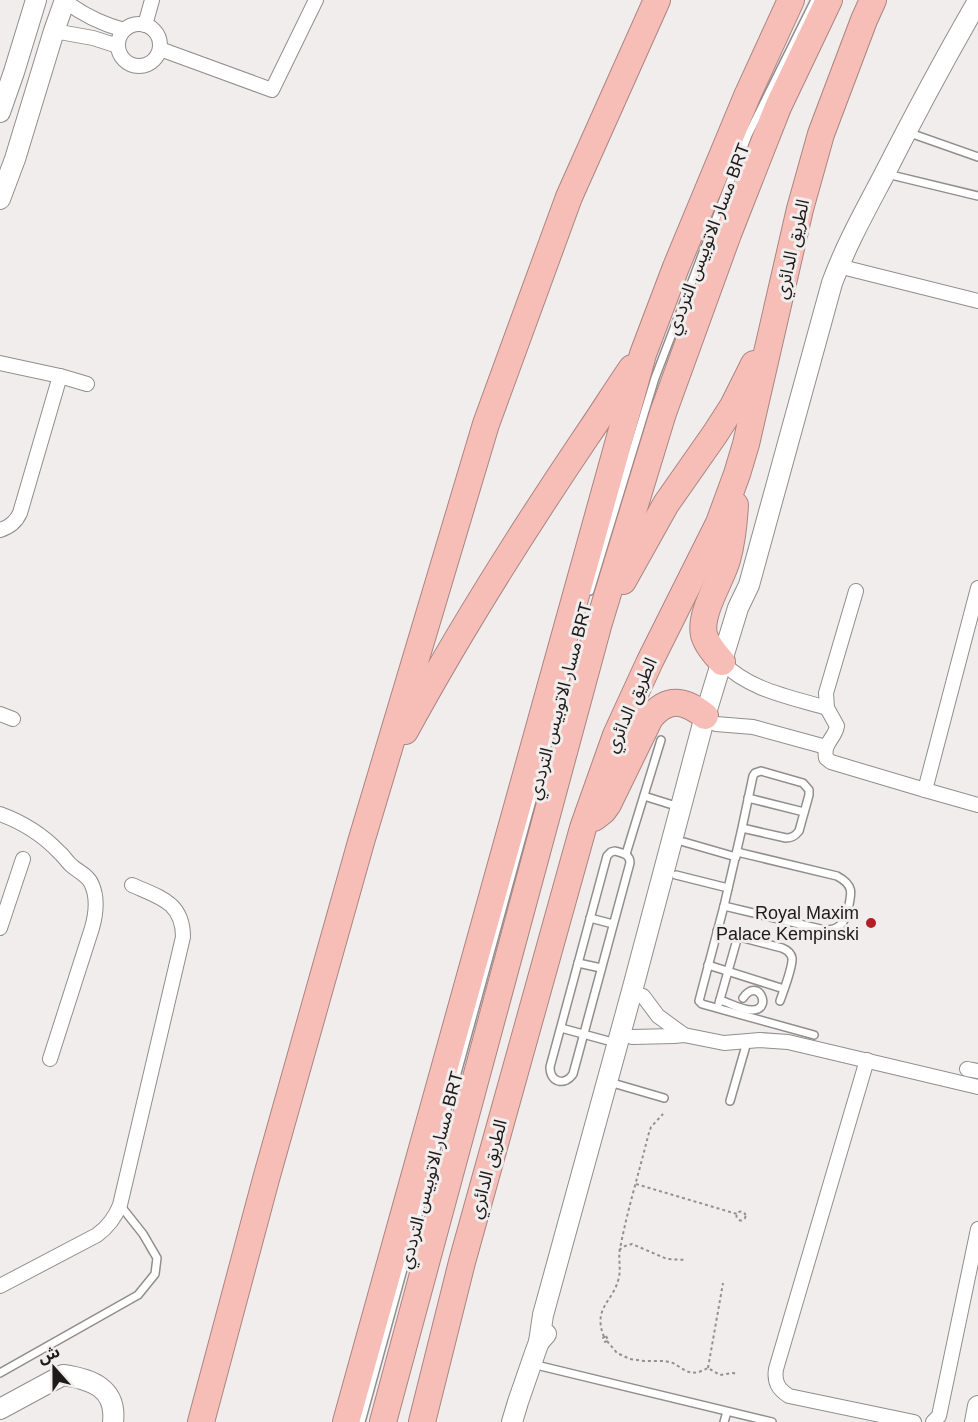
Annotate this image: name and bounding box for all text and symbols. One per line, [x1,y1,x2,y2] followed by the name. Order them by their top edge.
[662,140,757,339] street label: مسار الاتوبيس الترددي BRT
[771,197,816,302] street label: الطريق الدائري
[524,600,599,803] street label: مسار الاتوبيس الترددي BRT
[601,654,664,757] street label: الطريق الدائري
[716,903,859,944] place label: Royal Maxim Palace Kempinski
[864,916,878,930] marker: Royal Maxim Palace Kempinski
[395,1069,470,1272] street label: مسار الاتوبيس الترددي BRT
[465,1117,514,1222] street label: الطريق الدائري
[24,1338,84,1398] north arrow
[36,1343,63,1367] text: ش

